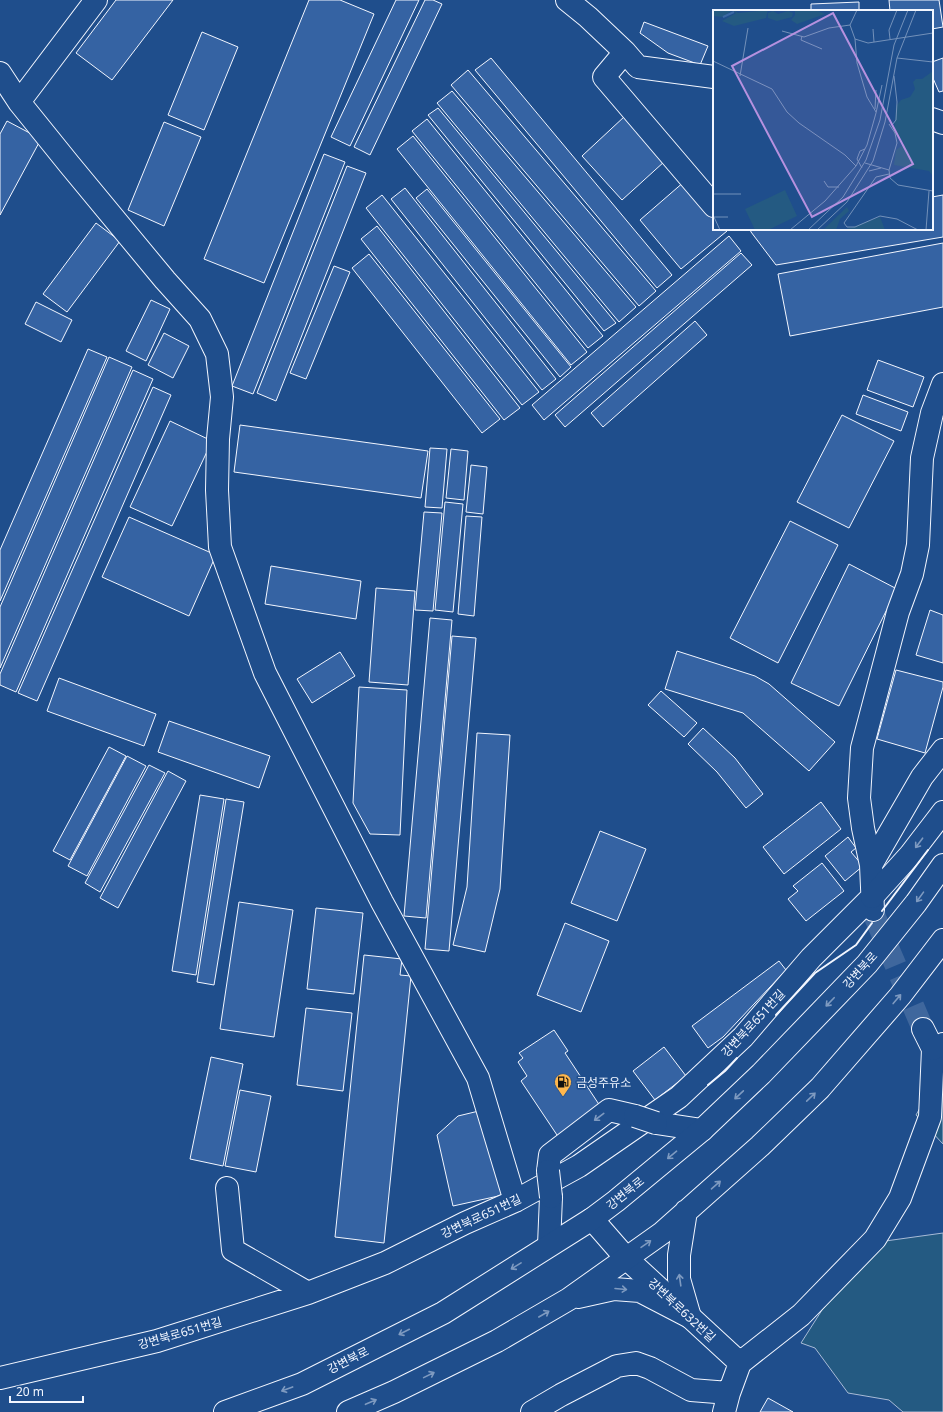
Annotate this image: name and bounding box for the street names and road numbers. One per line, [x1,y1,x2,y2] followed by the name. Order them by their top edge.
[839,948,881,992] street label: 강변북로
[717,985,789,1061] street label: 강변북로651번길
[602,1172,648,1214] street label: 강변북로
[438,1190,524,1242] street label: 강변북로651번길
[644,1274,720,1346] street label: 강변북로632번길
[136,1313,224,1353] street label: 강변북로651번길
[324,1342,372,1378] street label: 강변북로

